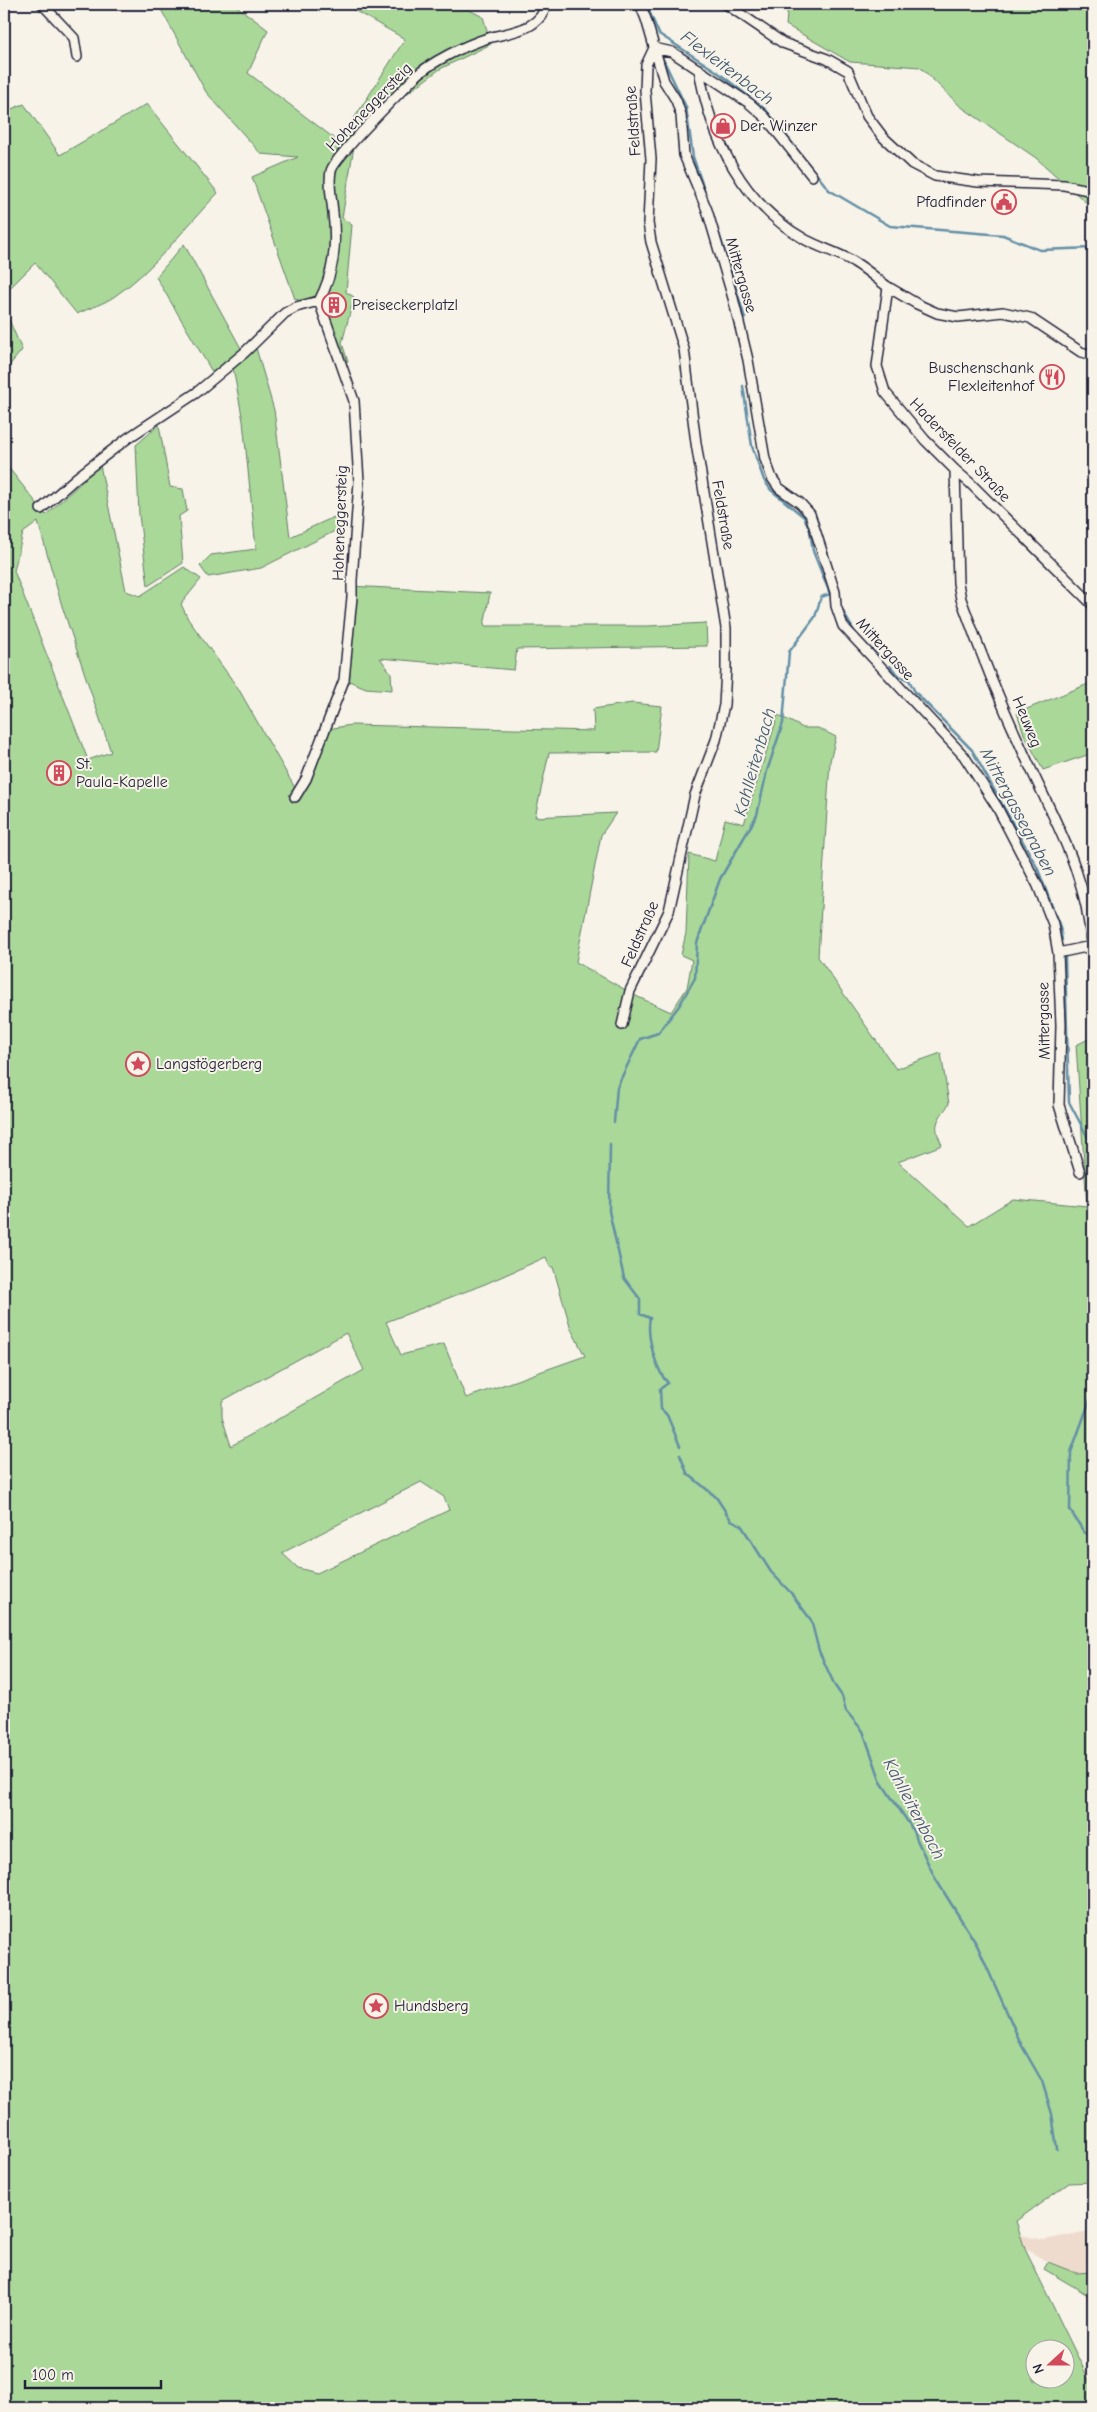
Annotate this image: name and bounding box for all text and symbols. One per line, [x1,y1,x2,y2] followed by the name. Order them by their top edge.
[676,26,778,110] water label: Flexleitenbach
[322,59,416,155] street label: Hoheneggersteig
[622,85,644,157] street label: Feldstraße
[710,113,736,139] shop icon: Der Winzer
[740,117,818,135] place label: Der Winzer
[991,189,1017,215] public building icon: Pfadfinder
[916,193,987,211] place label: Pfadfinder
[722,235,760,315] street label: Mittergasse
[321,292,347,318] building icon: Preiseckerplatzl
[352,296,458,314] place label: Preiseckerplatzl
[928,359,1036,395] place label: Buschenschank Flexleitenhof
[1039,364,1065,390] restaurant icon: Buschenschank Flexleitenhof
[906,394,1014,506] street label: Hadersfelder Straße
[329,465,351,581] street label: Hoheneggersteig
[708,479,738,551] street label: Feldstraße
[852,614,918,684] street label: Mittergasse
[1009,694,1045,750] street label: Heuweg
[730,705,780,819] water label: Kahlleitenbach
[975,743,1061,880] water label: Mittergassegraben
[76,755,168,791] place label: St. Paula-Kapelle
[46,760,72,786] building icon: St. Paula-Kapelle
[617,898,663,970] street label: Feldstraße
[1034,982,1054,1060] street label: Mittergasse
[125,1051,151,1077] place icon: Langstögerberg
[156,1055,262,1073] place label: Langstögerberg
[879,1755,949,1863] water label: Kahlleitenbach
[363,1993,389,2019] place icon: Hundsberg
[394,1997,469,2015] place label: Hundsberg
[1024,2340,1074,2390] north arrow
[25,2357,161,2389] scale bar
[1029,2361,1048,2376] text: N
[32,2366,74,2384] text: 100 m

